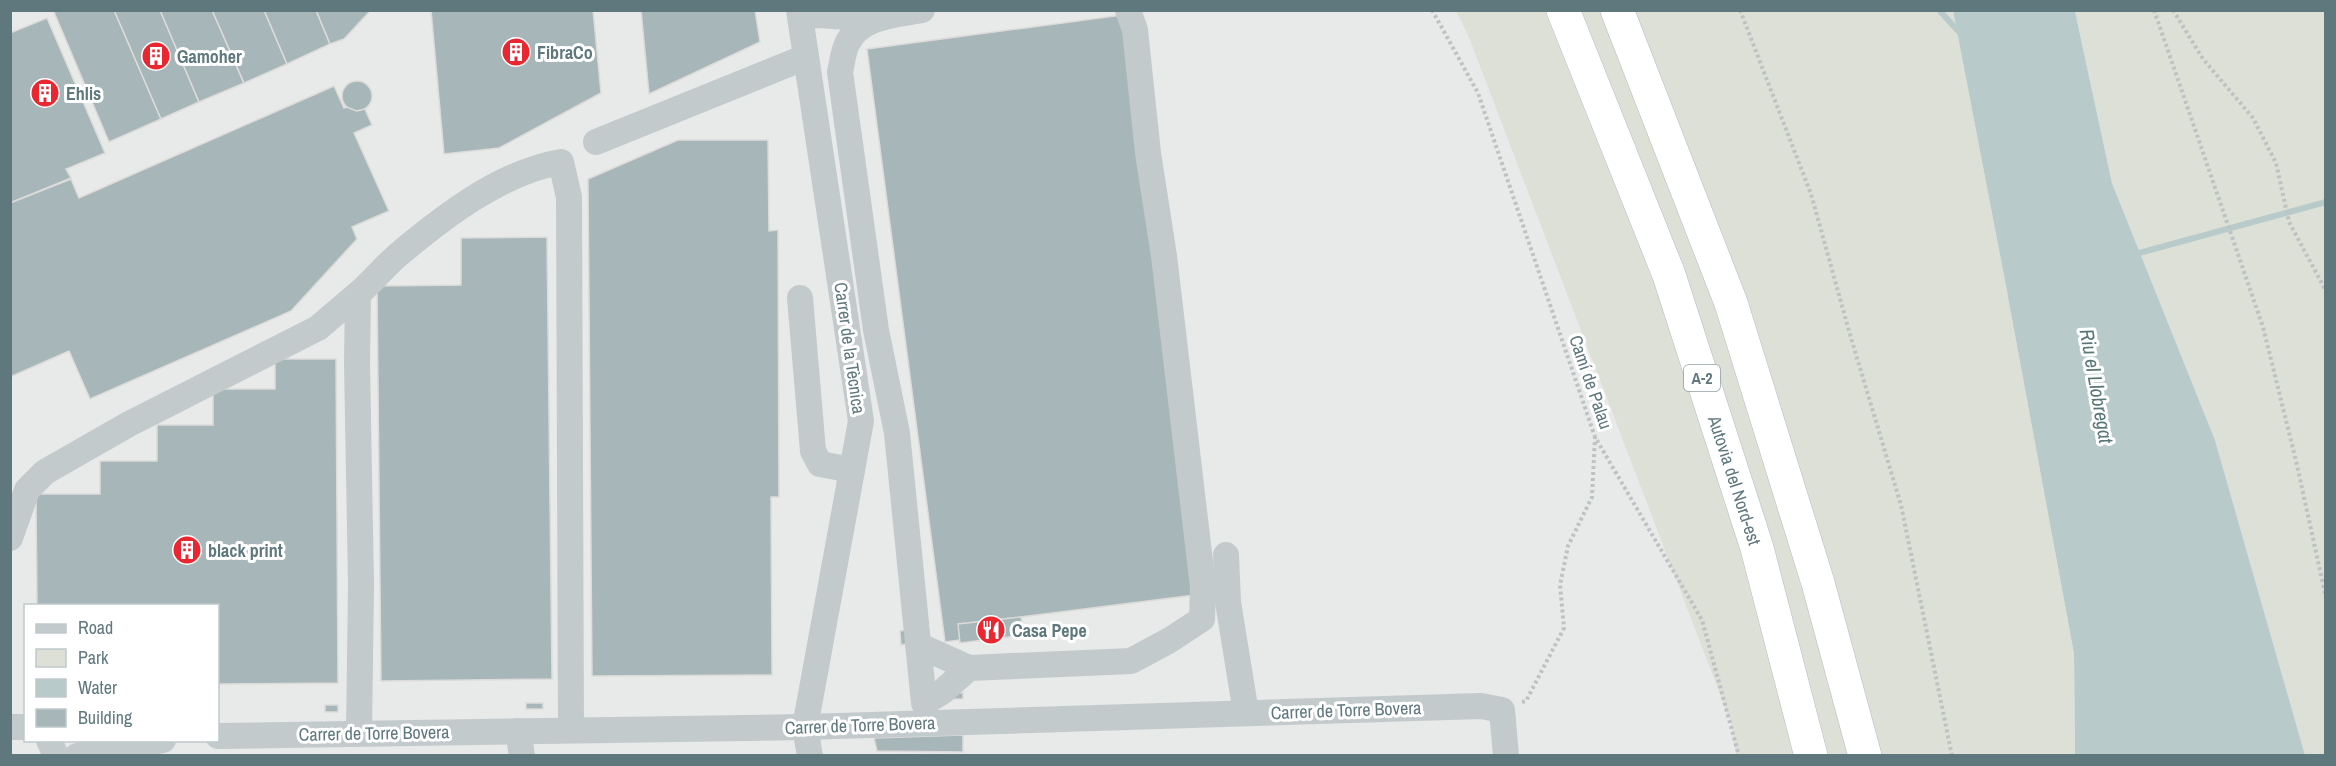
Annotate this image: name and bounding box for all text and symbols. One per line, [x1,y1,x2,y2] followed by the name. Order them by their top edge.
[500,36,532,68] building icon: FibraCo
[140,40,172,72] building icon: Gamoher
[537,40,593,65] place label: FibraCo
[177,44,242,69] place label: Gamoher
[29,77,61,109] building icon: Ehlis
[66,81,101,106] place label: Ehlis
[828,281,872,415] street label: Carrer de la Tècnica
[2074,327,2120,446] water label: Riu el Llobregat
[1563,332,1619,432] street label: Camí de Palau
[1684,365,1720,391] road number: A-2
[1702,411,1768,548] street label: Autovia del Nord-est
[171,534,203,566] building icon: black print
[208,538,283,563] place label: black print
[24,604,219,742] legend
[975,614,1007,646] restaurant icon: Casa Pepe
[78,615,113,640] text: Road
[1012,618,1087,643] place label: Casa Pepe
[78,645,109,670] text: Park
[78,675,117,700] text: Water
[1270,695,1422,725] street label: Carrer de Torre Bovera
[78,705,133,730] text: Building
[784,710,936,740] street label: Carrer de Torre Bovera
[298,719,450,747] street label: Carrer de Torre Bovera

